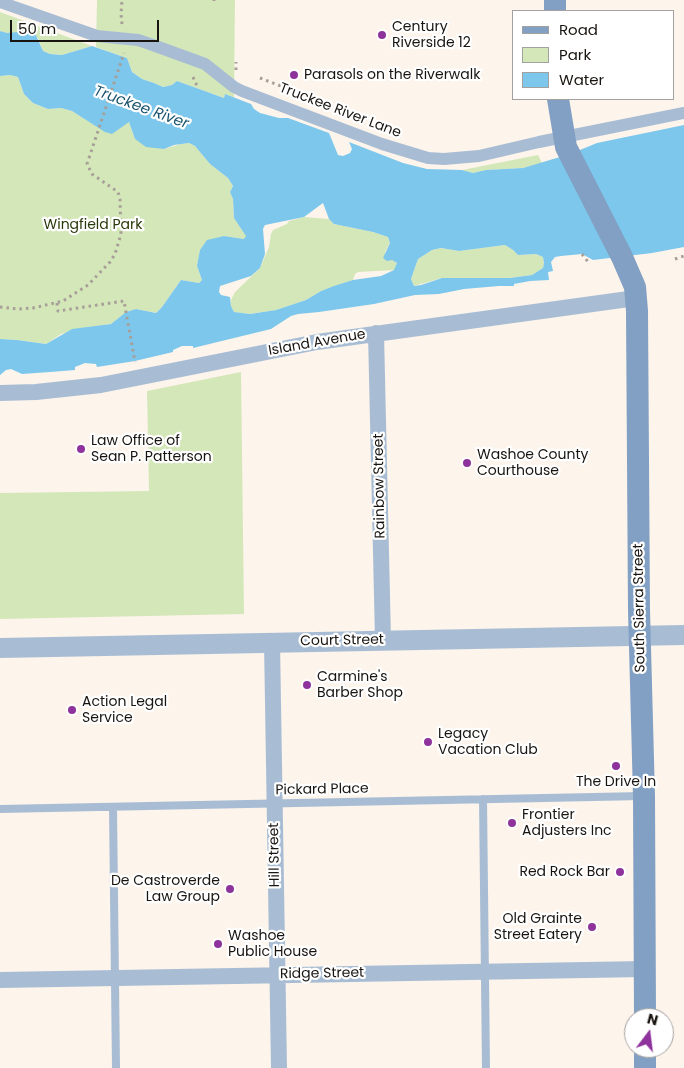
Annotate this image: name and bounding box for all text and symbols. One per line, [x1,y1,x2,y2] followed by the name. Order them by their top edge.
[12,10,161,42] scale bar
[512,10,674,100] legend
[18,18,56,39] text: 50 m
[392,19,471,52] place label: Century Riverside 12
[559,19,598,40] text: Road
[376,29,388,41] marker: Century Riverside 12
[559,44,591,65] text: Park
[304,67,480,83] place label: Parasols on the Riverwalk
[288,69,300,81] marker: Parasols on the Riverwalk
[559,69,604,90] text: Water
[277,80,403,142] street label: Truckee River Lane
[91,83,191,133] water label: Truckee River
[44,217,142,233] park label: Wingfield Park
[267,326,367,360] street label: Island Avenue
[91,433,212,466] place label: Law Office of Sean P. Patterson
[371,433,389,539] street label: Rainbow Street
[75,443,87,455] marker: Law Office of Sean P. Patterson
[477,447,588,480] place label: Washoe County Courthouse
[461,457,473,469] marker: Washoe County Courthouse
[630,543,650,673] street label: South Sierra Street
[300,632,384,650] street label: Court Street
[317,669,403,702] place label: Carmine's Barber Shop
[301,679,313,691] marker: Carmine's Barber Shop
[82,694,167,726] place label: Action Legal Service
[66,704,78,716] marker: Action Legal Service
[438,726,538,759] place label: Legacy Vacation Club
[422,736,434,748] marker: Legacy Vacation Club
[610,760,622,772] marker: The Drive In
[576,774,656,790] place label: The Drive In
[275,781,369,799] street label: Pickard Place
[522,807,612,840] place label: Frontier Adjusters Inc
[506,817,518,829] marker: Frontier Adjusters Inc
[266,822,284,888] street label: Hill Street
[519,864,610,880] place label: Red Rock Bar
[614,866,626,878] marker: Red Rock Bar
[111,873,220,906] place label: De Castroverde Law Group
[224,883,236,895] marker: De Castroverde Law Group
[494,911,582,944] place label: Old Grainte Street Eatery
[586,921,598,933] marker: Old Grainte Street Eatery
[228,928,317,960] place label: Washoe Public House
[212,938,224,950] marker: Washoe Public House
[280,965,364,983] street label: Ridge Street
[624,1008,674,1058] north arrow
[645,1008,660,1030] text: N

